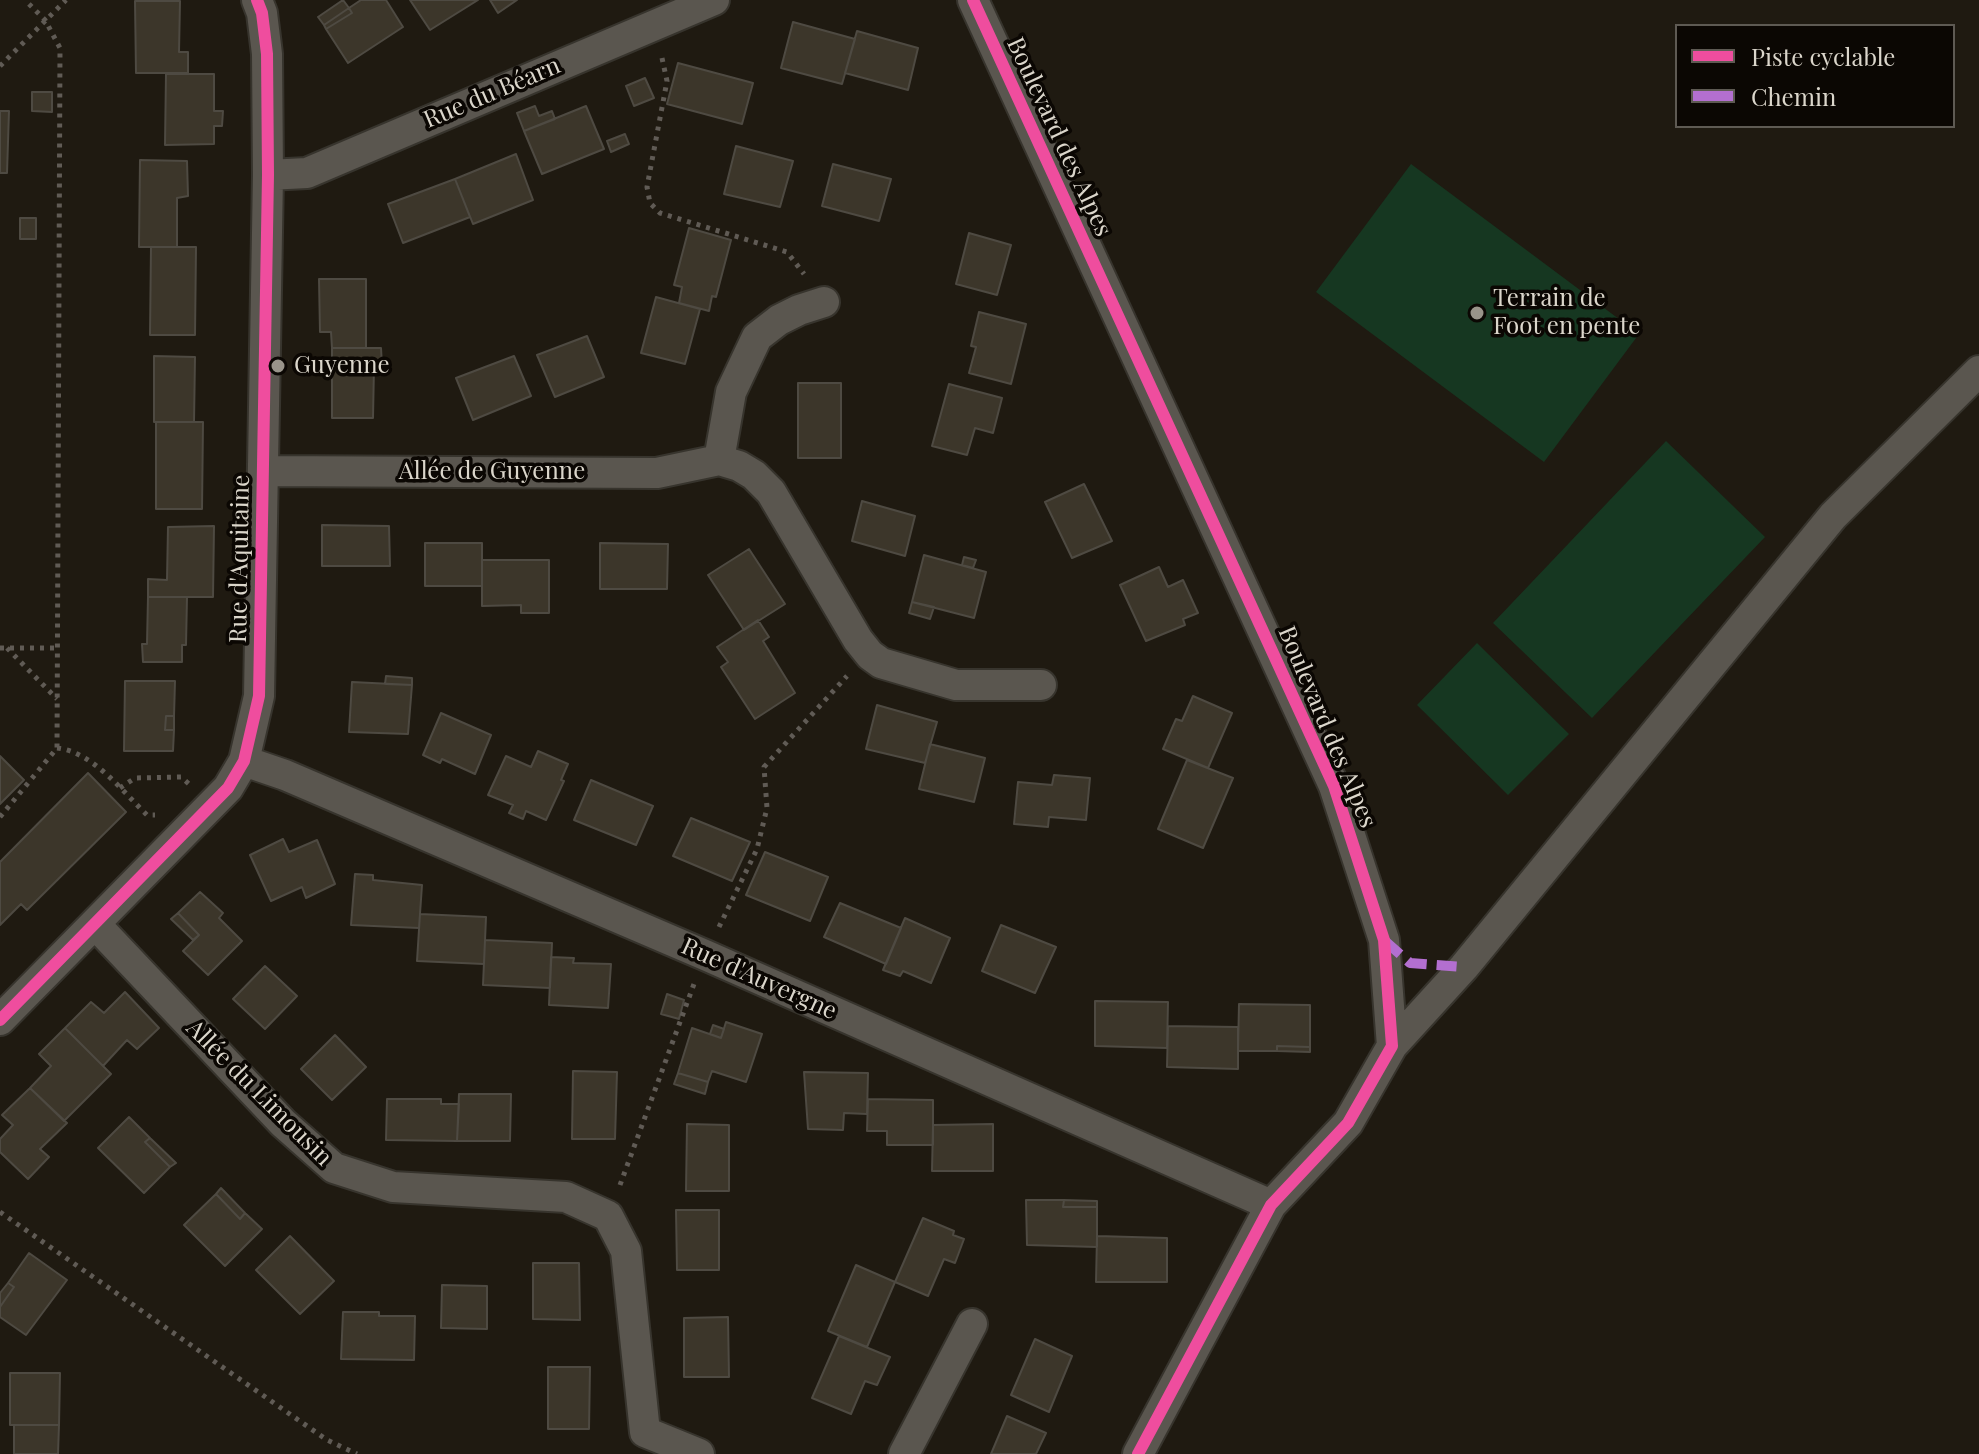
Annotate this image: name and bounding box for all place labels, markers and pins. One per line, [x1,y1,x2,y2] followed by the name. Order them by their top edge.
[1493,285,1640,341] place label: Terrain de Foot en pente
[1468,304,1486,322] marker: Terrain de Foot en pente
[294,352,390,380] place label: Guyenne
[269,357,287,375] marker: Guyenne

